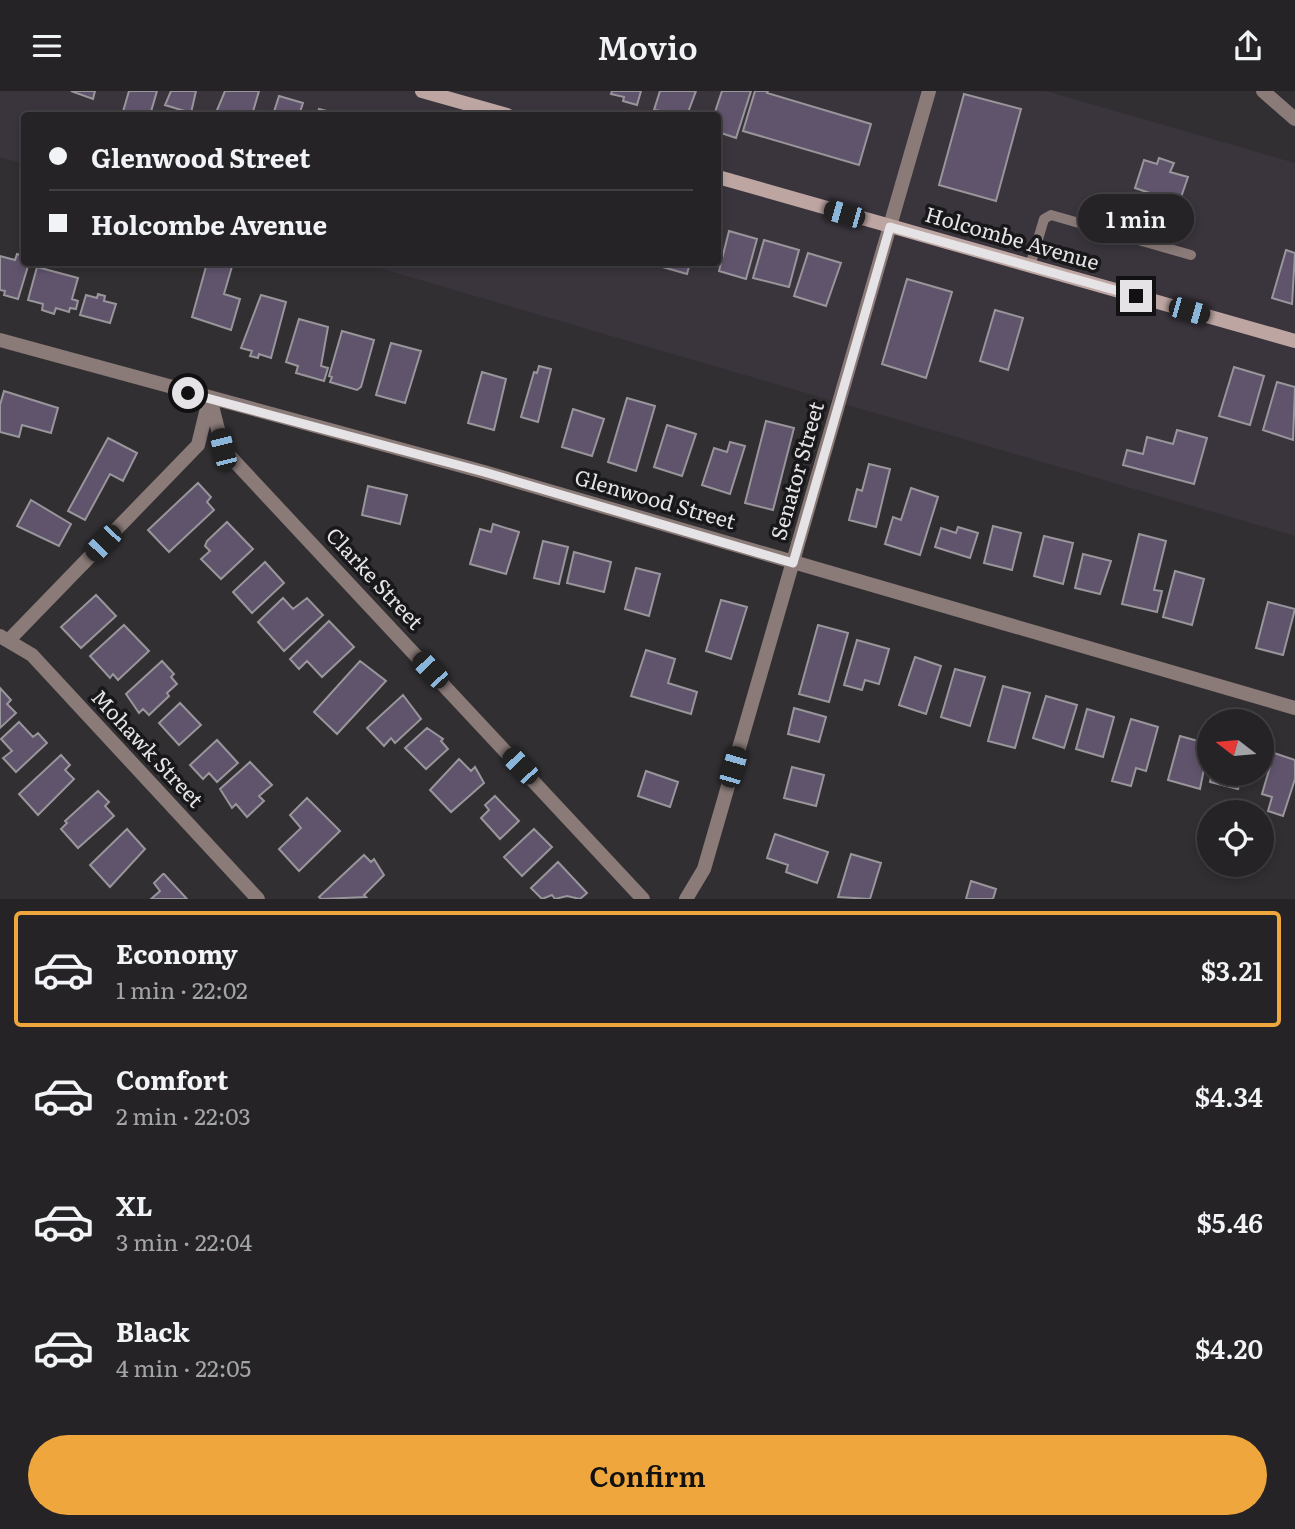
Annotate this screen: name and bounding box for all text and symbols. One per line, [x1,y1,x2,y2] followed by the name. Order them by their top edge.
[597,22,698,70] text: Movio
[28,27,66,65] icon: menu
[1229,27,1267,65] icon: share
[91,137,310,176] text: Glenwood Street
[1078,195,1194,243] callout: 1 min
[922,197,1104,276] street label: Holcombe Avenue
[821,198,868,230] car
[1106,201,1166,235] text: 1 min
[91,204,327,243] text: Holcombe Avenue
[1120,280,1152,312] route end
[1166,295,1213,327] car
[172,377,204,409] route start
[761,397,830,543] street label: Senator Street
[208,426,239,472] car
[572,460,740,536] street label: Glenwood Street
[320,519,432,636] street label: Clarke Street
[81,521,126,565] car
[408,647,453,693] car
[86,681,212,814] street label: Mohawk Street
[1197,709,1274,786] north arrow
[1197,709,1274,877] map controls
[498,743,543,789] car
[718,744,749,790] car
[1197,800,1274,877] button: locate
[116,933,238,972] text: Economy
[32,938,95,1001] icon: car
[1201,950,1263,989] text: $3.21
[116,972,248,1006] text: 1 min · 22:02
[116,1059,228,1098] text: Comfort
[32,1064,95,1127] icon: car
[1195,1076,1263,1115] text: $4.34
[116,1098,251,1132] text: 2 min · 22:03
[116,1185,153,1224] text: XL
[32,1190,95,1253] icon: car
[1197,1202,1263,1241] text: $5.46
[116,1224,252,1258] text: 3 min · 22:04
[116,1311,190,1350] text: Black
[32,1316,95,1379] icon: car
[1195,1328,1263,1367] text: $4.20
[116,1350,251,1384] text: 4 min · 22:05
[28,1435,1267,1515] button: Confirm

